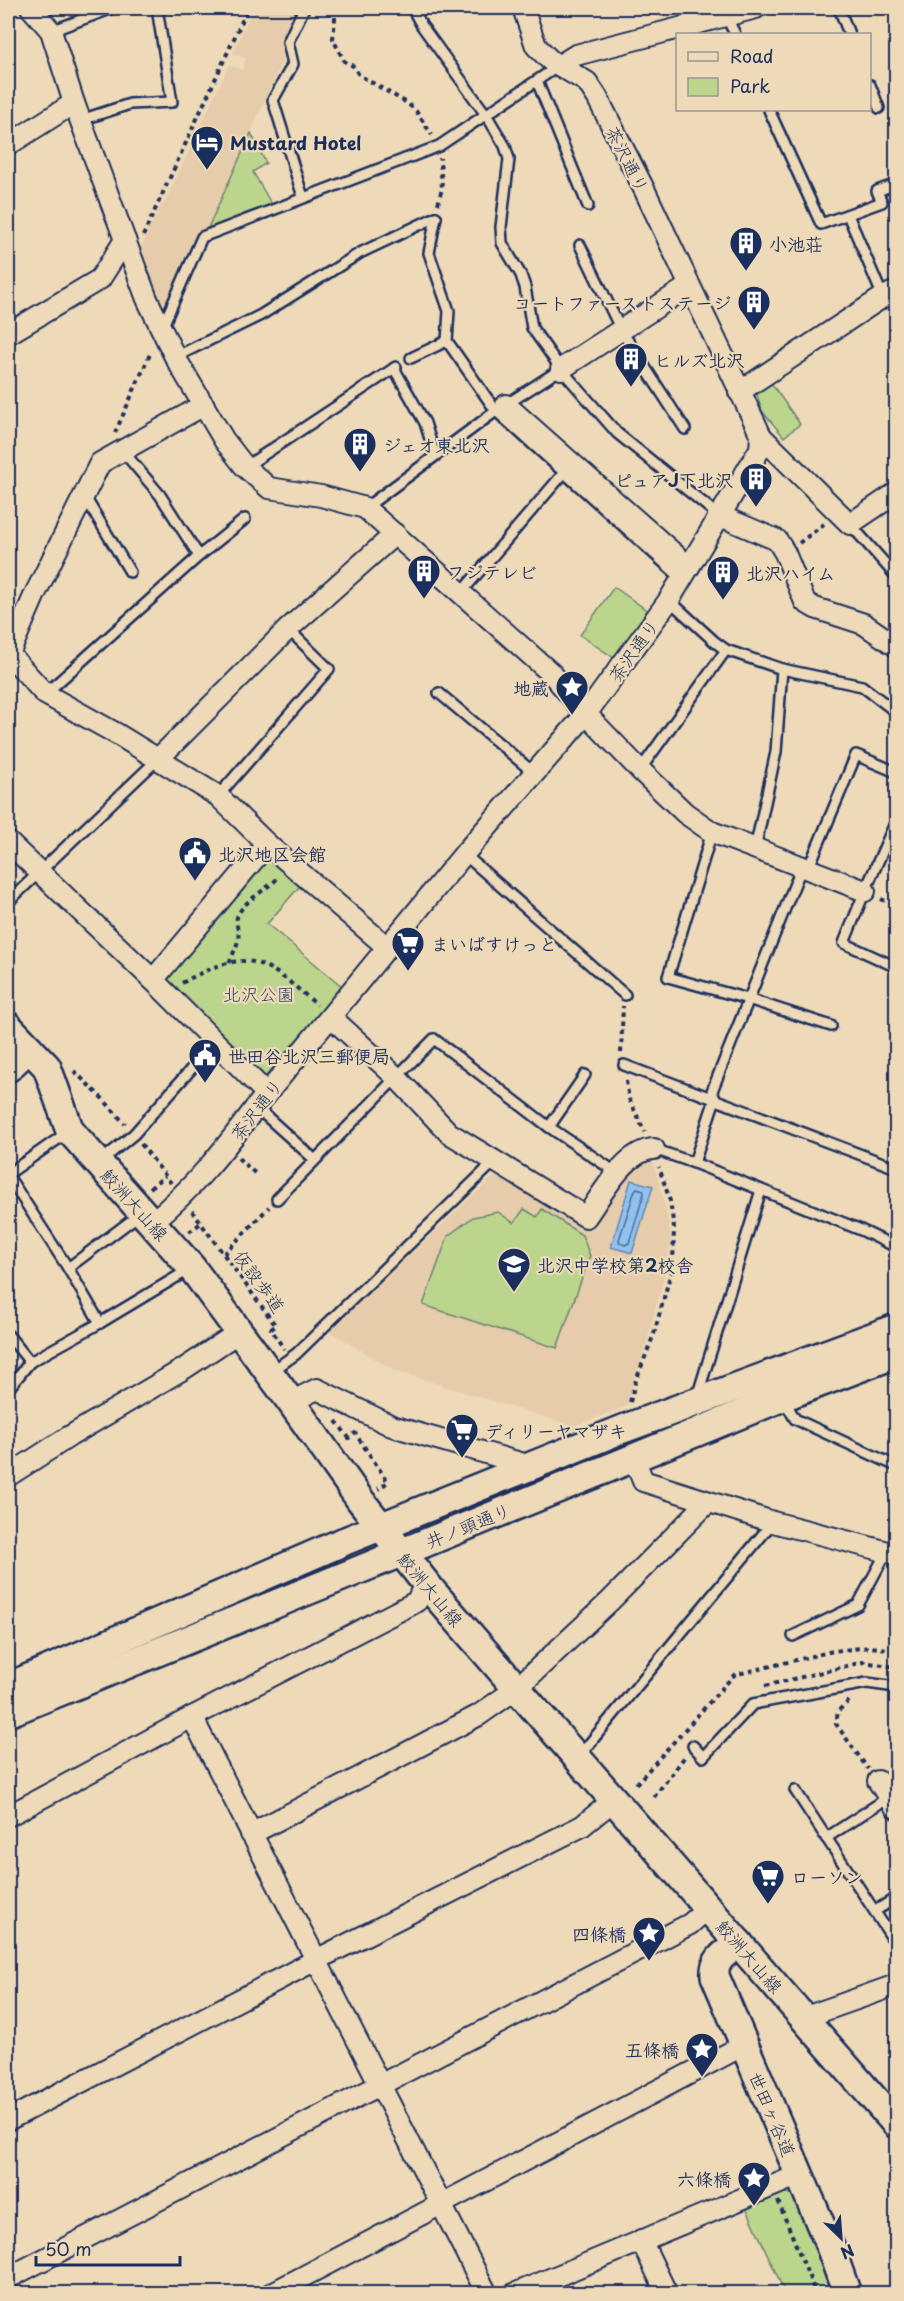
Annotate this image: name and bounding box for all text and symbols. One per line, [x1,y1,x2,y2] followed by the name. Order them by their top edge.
[676,33,871,111] legend
[730,42,774,69] text: Road
[730,72,770,99] text: Park
[600,121,656,197] street label: 茶沢通り
[189,124,225,171] hotel icon: Mustard Hotel
[230,129,362,156] place label: Mustard Hotel
[728,225,764,272] building icon: 小池荘
[769,230,823,257] place label: 小池荘
[736,284,772,331] building icon: コートファーストステージ
[513,289,731,316] place label: コートファーストステージ
[613,341,649,388] building icon: ヒルズ北沢
[654,346,744,373] place label: ヒルズ北沢
[342,426,378,473] building icon: ジェオ東北沢
[383,431,490,458] place label: ジェオ東北沢
[738,461,774,508] building icon: ピュアJ下北沢
[615,466,733,493] place label: ピュアJ下北沢
[406,553,442,600] building icon: フジテレビ
[705,554,741,601] building icon: 北沢ハイム
[447,558,537,585] place label: フジテレビ
[746,559,835,586] place label: 北沢ハイム
[601,613,665,687] street label: 茶沢通り
[554,669,590,716] place icon: 地蔵
[513,674,549,701] place label: 地蔵
[177,835,213,882] public building icon: 北沢地区会館
[218,840,326,867] place label: 北沢地区会館
[390,925,426,972] supermarket icon: まいばすけっと
[431,930,557,957] place label: まいばすけっと
[223,980,295,1007] park label: 北沢公園
[187,1037,223,1084] public building icon: 世田谷北沢三郵便局
[228,1042,390,1069] place label: 世田谷北沢三郵便局
[223,1072,289,1146] street label: 茶沢通り
[95,1162,175,1246] street label: 鮫洲大山線
[228,1244,292,1318] street label: 仮設歩道
[496,1246,532,1293] school or university icon: 北沢中学校第2校舎
[537,1251,694,1278] place label: 北沢中学校第2校舎
[444,1412,480,1459] supermarket icon: ディリーヤマザキ
[485,1417,627,1444] place label: ディリーヤマザキ
[421,1496,515,1554] street label: 井ノ頭通り
[392,1546,470,1632] street label: 鮫洲大山線
[750,1858,786,1905] supermarket icon: ローソン
[791,1863,863,1890] place label: ローソン
[710,1913,790,1999] street label: 鮫洲大山線
[631,1915,667,1962] place icon: 四條橋
[572,1920,626,1947] place label: 四條橋
[684,2031,720,2078] place icon: 五條橋
[625,2036,679,2063] place label: 五條橋
[743,2067,803,2161] street label: 世田ヶ谷道
[736,2160,772,2207] place icon: 六條橋
[677,2165,731,2192] place label: 六條橋
[811,2208,871,2268] north arrow
[36,2229,180,2267] scale bar
[45,2235,92,2262] text: 50 m
[837,2239,859,2266] text: N

